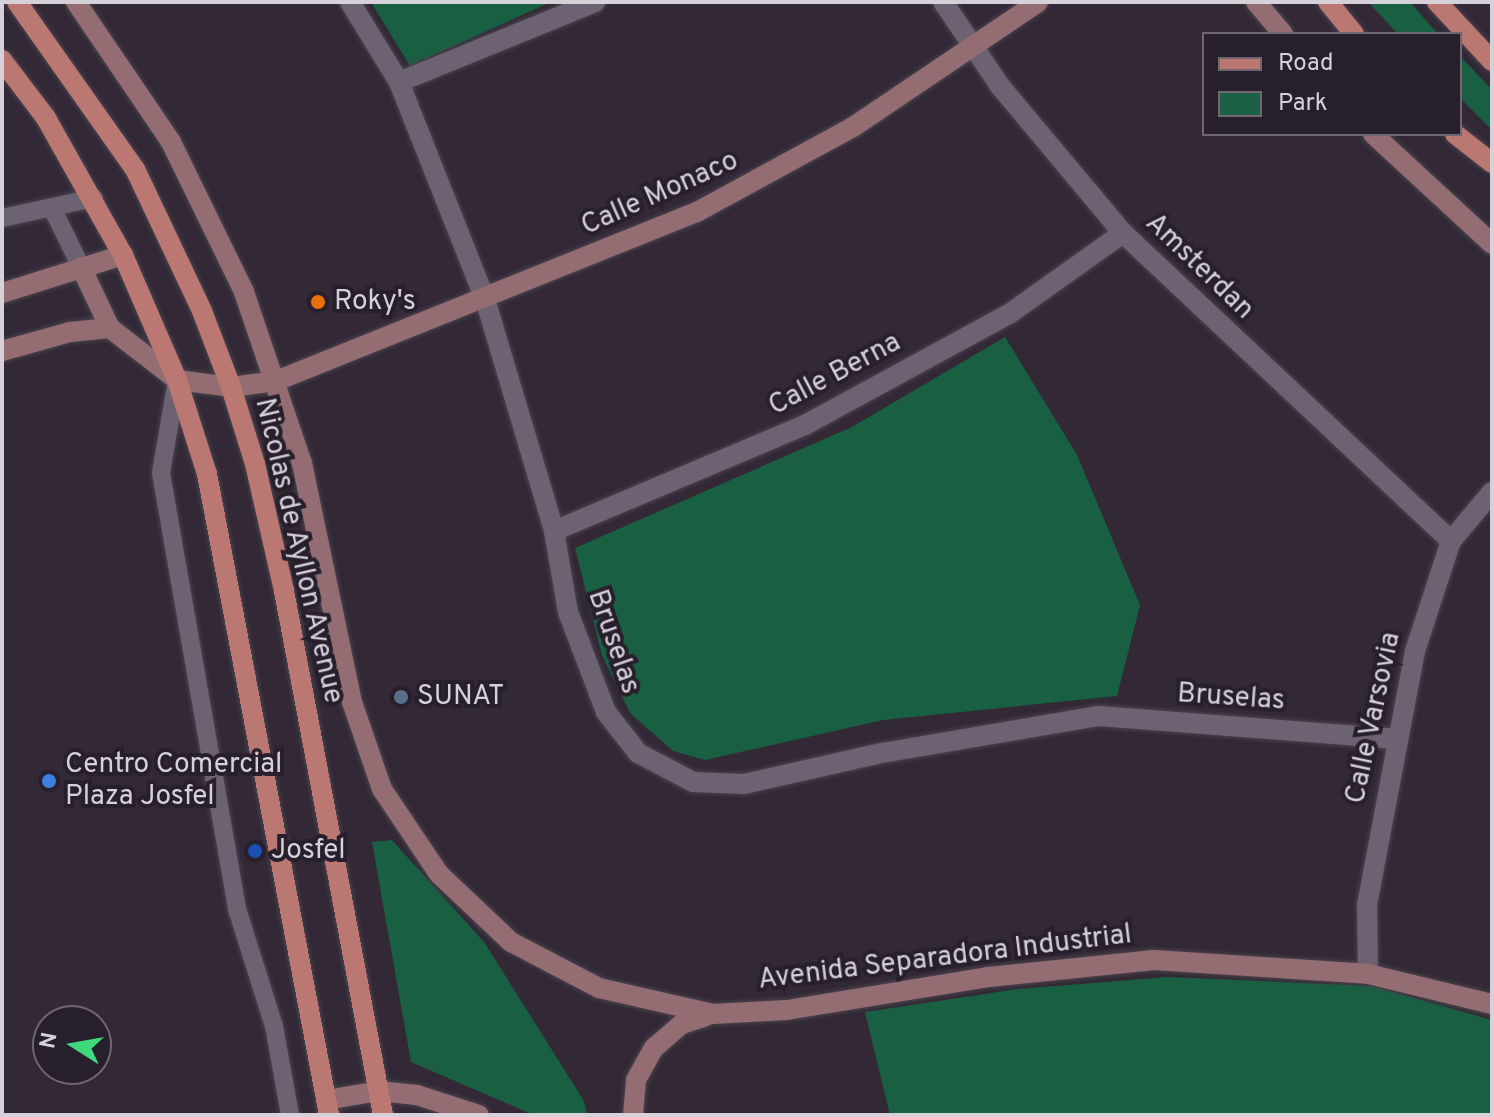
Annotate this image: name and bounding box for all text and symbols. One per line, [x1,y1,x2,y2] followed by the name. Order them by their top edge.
[1202,32,1462,136] legend
[1278,49,1334,79] text: Road
[1278,89,1328,119] text: Park
[576,144,744,244] street label: Calle Monaco
[1138,207,1260,327] street label: Amsterdan
[334,285,416,319] place label: Roky's
[309,293,327,311] marker: Roky's
[763,326,907,424] street label: Calle Berna
[246,394,350,708] street label: Nicolas de Ayllon Avenue
[580,586,646,698] street label: Bruselas
[1339,629,1409,807] street label: Calle Varsovia
[1176,677,1286,719] street label: Bruselas
[417,680,504,714] place label: SUNAT
[392,688,410,706] marker: SUNAT
[65,748,282,814] place label: Centro Comercial Plaza Josfel
[40,772,58,790] marker: Centro Comercial Plaza Josfel
[271,834,346,868] place label: Josfel
[246,842,264,860] marker: Josfel
[756,918,1134,998] street label: Avenida Separadora Industrial
[32,1005,112,1085] north arrow
[35,1030,65,1051] text: N

